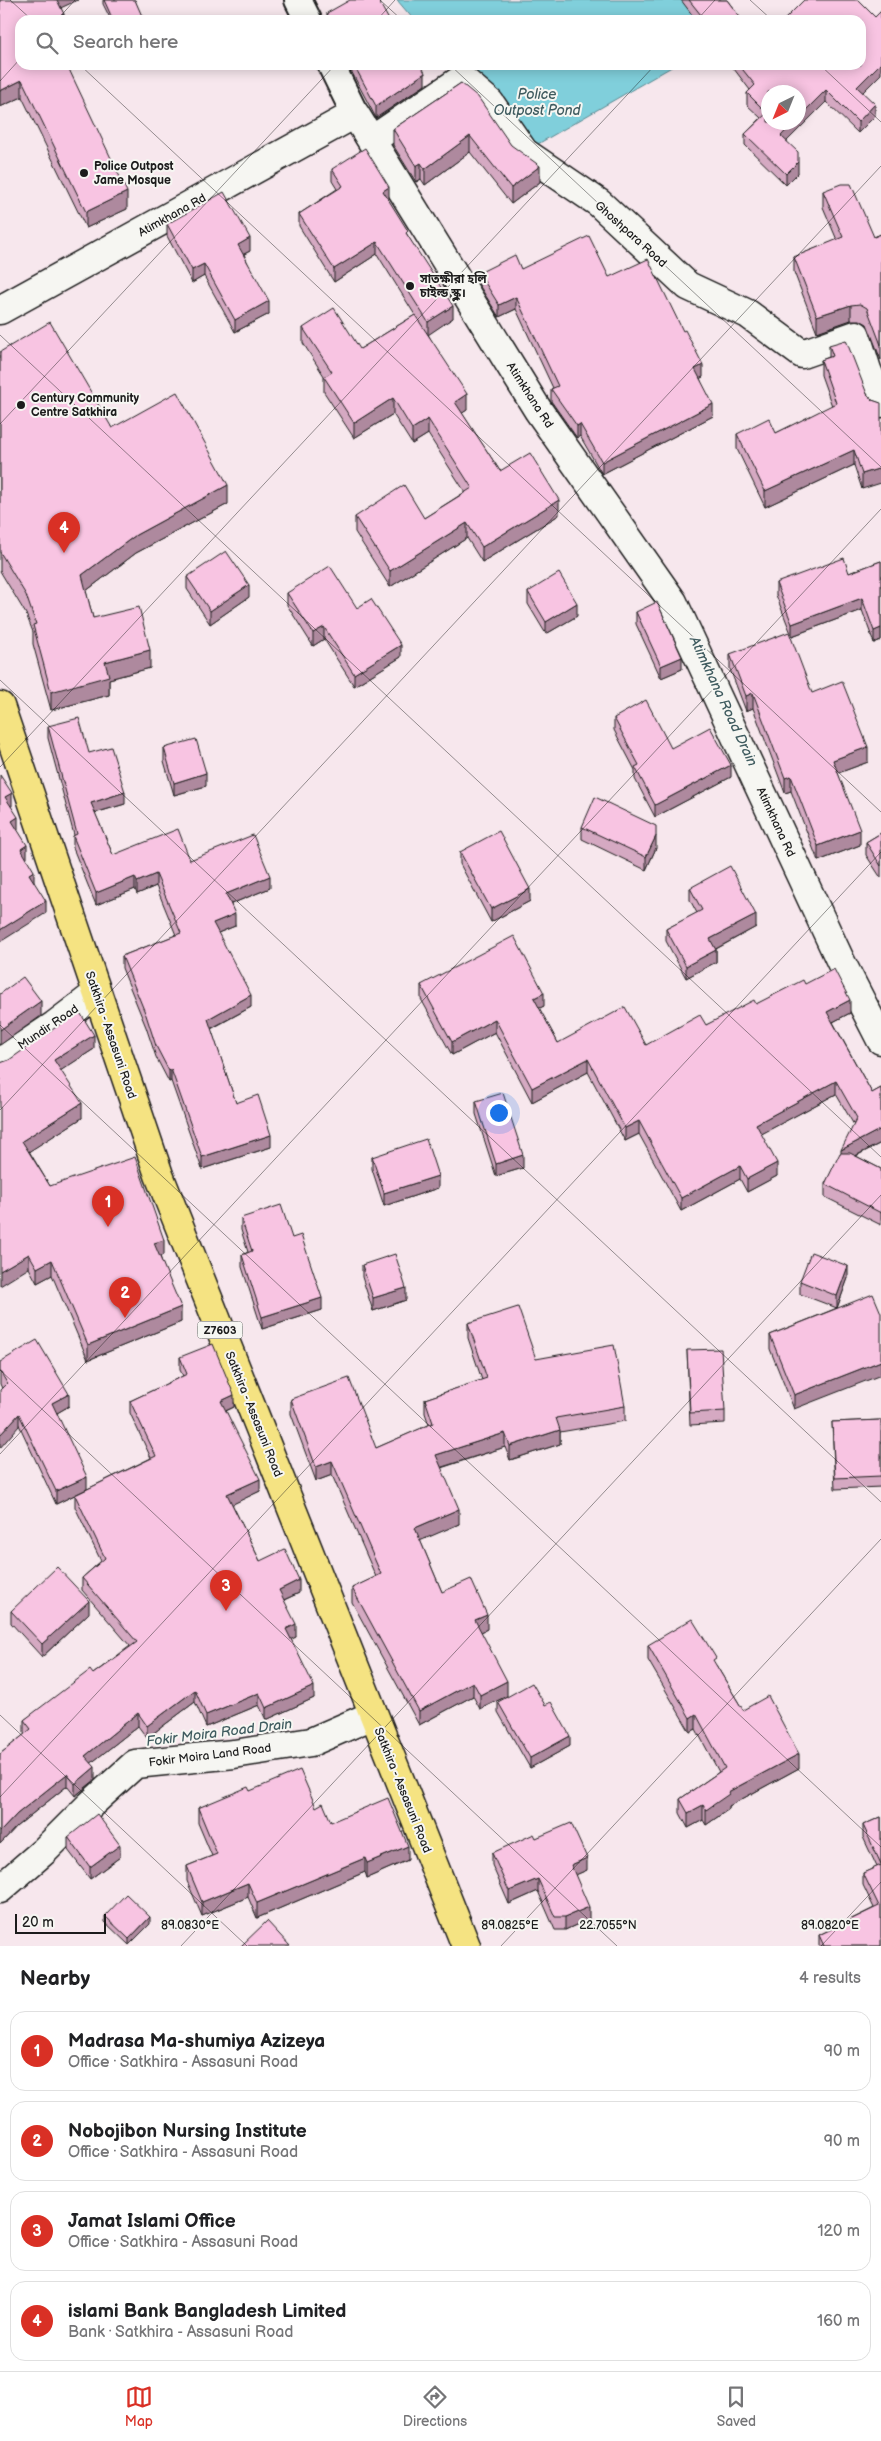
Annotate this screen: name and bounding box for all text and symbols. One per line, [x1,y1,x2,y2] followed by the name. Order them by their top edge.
[15,15,866,70] search box
[33,29,61,57] icon: search
[73,31,178,54] text: Search here
[761,85,806,130] north arrow
[493,86,582,119] water label: Police Outpost Pond
[94,159,174,188] place label: Police Outpost Jame Mosque
[78,167,90,179] marker: Police Outpost Jame Mosque
[136,191,209,240] street label: Atimkhana Rd
[591,198,670,271] street label: Ghoshpara Road
[419,271,488,302] place label: সাতক্ষীরা হলি চাইল্ড স্কুল।
[404,280,416,292] marker: সাতক্ষীরা হলি চাইল্ড স্কুল।
[503,360,556,431] street label: Atimkhana Rd
[31,391,139,420] place label: Century Community Centre Satkhira
[15,399,27,411] marker: Century Community Centre Satkhira
[48,512,80,553] pin: 4
[686,633,761,769] water label: Atimkhana Road Drain
[753,785,798,860] street label: Atimkhana Rd
[82,969,139,1101] street label: Satkhira - Assasuni Road
[15,1002,82,1053] street label: Mundir Road
[486,1100,512,1126] your location
[92,1186,124,1227] pin: 1
[109,1277,141,1318] pin: 2
[198,1322,242,1338] road number: Z7603
[222,1349,286,1479] street label: Satkhira - Assasuni Road
[210,1570,242,1611] pin: 3
[145,1715,293,1750] water label: Fokir Moira Road Drain
[371,1725,435,1855] street label: Satkhira - Assasuni Road
[148,1741,272,1770] street label: Fokir Moira Land Road
[15,1911,106,1934] scale bar
[22,1914,54,1931] text: 20 m
[161,1918,219,1933] text: 89.0830°E
[481,1918,539,1933] text: 89.0825°E
[579,1918,637,1933] text: 22.7055°N
[801,1918,859,1933] text: 89.0820°E
[20,1966,90,1991] text: Nearby
[799,1969,861,1988] text: 4 results
[68,2030,325,2053] text: Madrasa Ma-shumiya Azizeya
[34,2042,40,2061] text: 1
[824,2042,860,2061] text: 90 m
[68,2053,298,2072] text: Office · Satkhira - Assasuni Road
[68,2120,307,2143] text: Nobojibon Nursing Institute
[32,2132,42,2151] text: 2
[824,2132,860,2151] text: 90 m
[68,2143,298,2162] text: Office · Satkhira - Assasuni Road
[68,2210,236,2233] text: Jamat Islami Office
[32,2222,42,2241] text: 3
[817,2222,860,2241] text: 120 m
[68,2233,298,2252] text: Office · Satkhira - Assasuni Road
[68,2300,346,2323] text: islami Bank Bangladesh Limited
[32,2312,42,2331] text: 4
[817,2312,860,2331] text: 160 m
[68,2323,294,2342] text: Bank · Satkhira - Assasuni Road
[125,2383,153,2430] tab: Map
[403,2383,467,2430] tab: Directions
[717,2383,756,2430] tab: Saved

